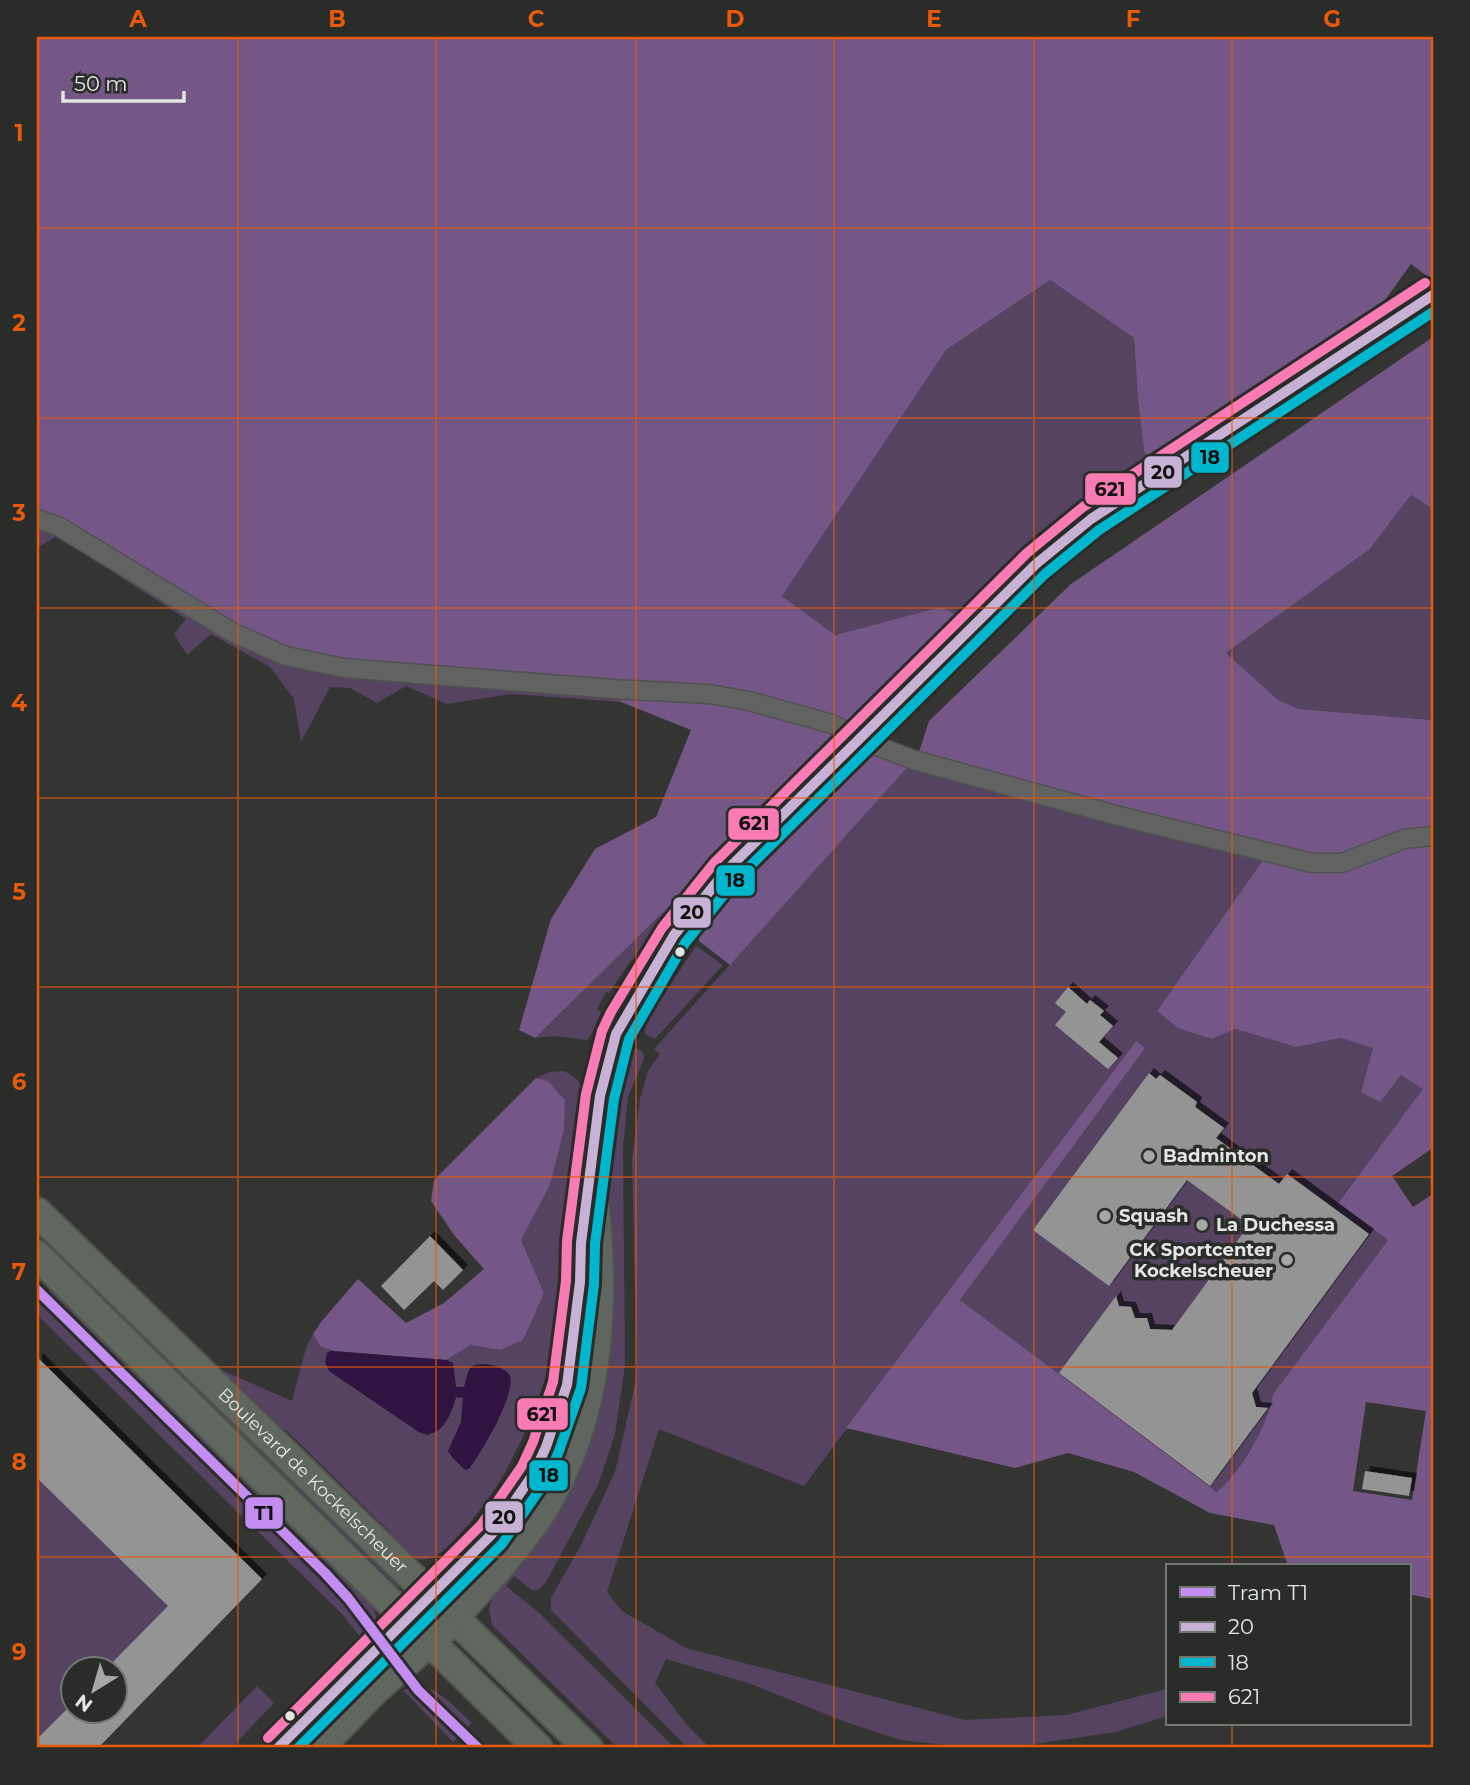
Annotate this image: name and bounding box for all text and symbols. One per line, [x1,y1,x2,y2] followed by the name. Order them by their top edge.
[128,5,147,33] text: A
[328,5,346,33] text: B
[528,5,545,33] text: C
[726,5,745,33] text: D
[926,5,942,33] text: E
[1126,5,1141,33] text: F
[1323,5,1341,33] text: G
[63,60,184,104] scale bar
[74,71,128,96] text: 50 m
[14,119,24,147] text: 1
[12,309,26,337] text: 2
[1190,441,1230,474] line badge: 18
[1200,446,1220,469] text: 18
[1143,455,1183,489] line badge: 20
[1151,461,1175,484] text: 20
[1084,472,1137,506] line badge: 621
[1095,478,1125,501] text: 621
[11,499,26,527] text: 3
[11,689,27,717] text: 4
[727,807,780,841] line badge: 621
[739,812,769,835] text: 621
[715,864,756,897] line badge: 18
[725,869,745,892] text: 18
[12,878,26,906] text: 5
[672,896,712,929] line badge: 20
[680,901,704,924] text: 20
[673,945,687,959] unlabelled marker
[12,1068,27,1096] text: 6
[1163,1145,1269,1167] place label: Badminton
[1141,1148,1157,1164] marker: Badminton
[1119,1205,1188,1227] place label: Squash
[1097,1208,1113,1224] marker: Squash
[1216,1214,1335,1236] place label: La Duchessa
[1194,1217,1210,1233] marker: La Duchessa
[1129,1239,1273,1282] place label: CK Sportcenter Kockelscheuer
[1279,1252,1295,1268] marker: CK Sportcenter Kockelscheuer
[12,1258,26,1286] text: 7
[213,1383,412,1578] street label: Boulevard de Kockelscheuer
[516,1397,569,1431] line badge: 621
[527,1403,557,1426] text: 621
[11,1448,27,1476] text: 8
[528,1459,569,1492] line badge: 18
[539,1464,559,1487] text: 18
[244,1496,284,1530] line badge: T1
[484,1500,524,1534] line badge: 20
[254,1502,274,1525] text: T1
[492,1506,516,1529] text: 20
[1166,1564,1410,1726] legend
[1228,1580,1308,1605] text: Tram T1
[1228,1614,1254,1639] text: 20
[12,1638,26,1666] text: 9
[1228,1650,1249,1675] text: 18
[60,1656,130,1726] north arrow
[1228,1684,1260,1709] text: 621
[71,1689,97,1717] text: N
[283,1709,297,1723] unlabelled marker

